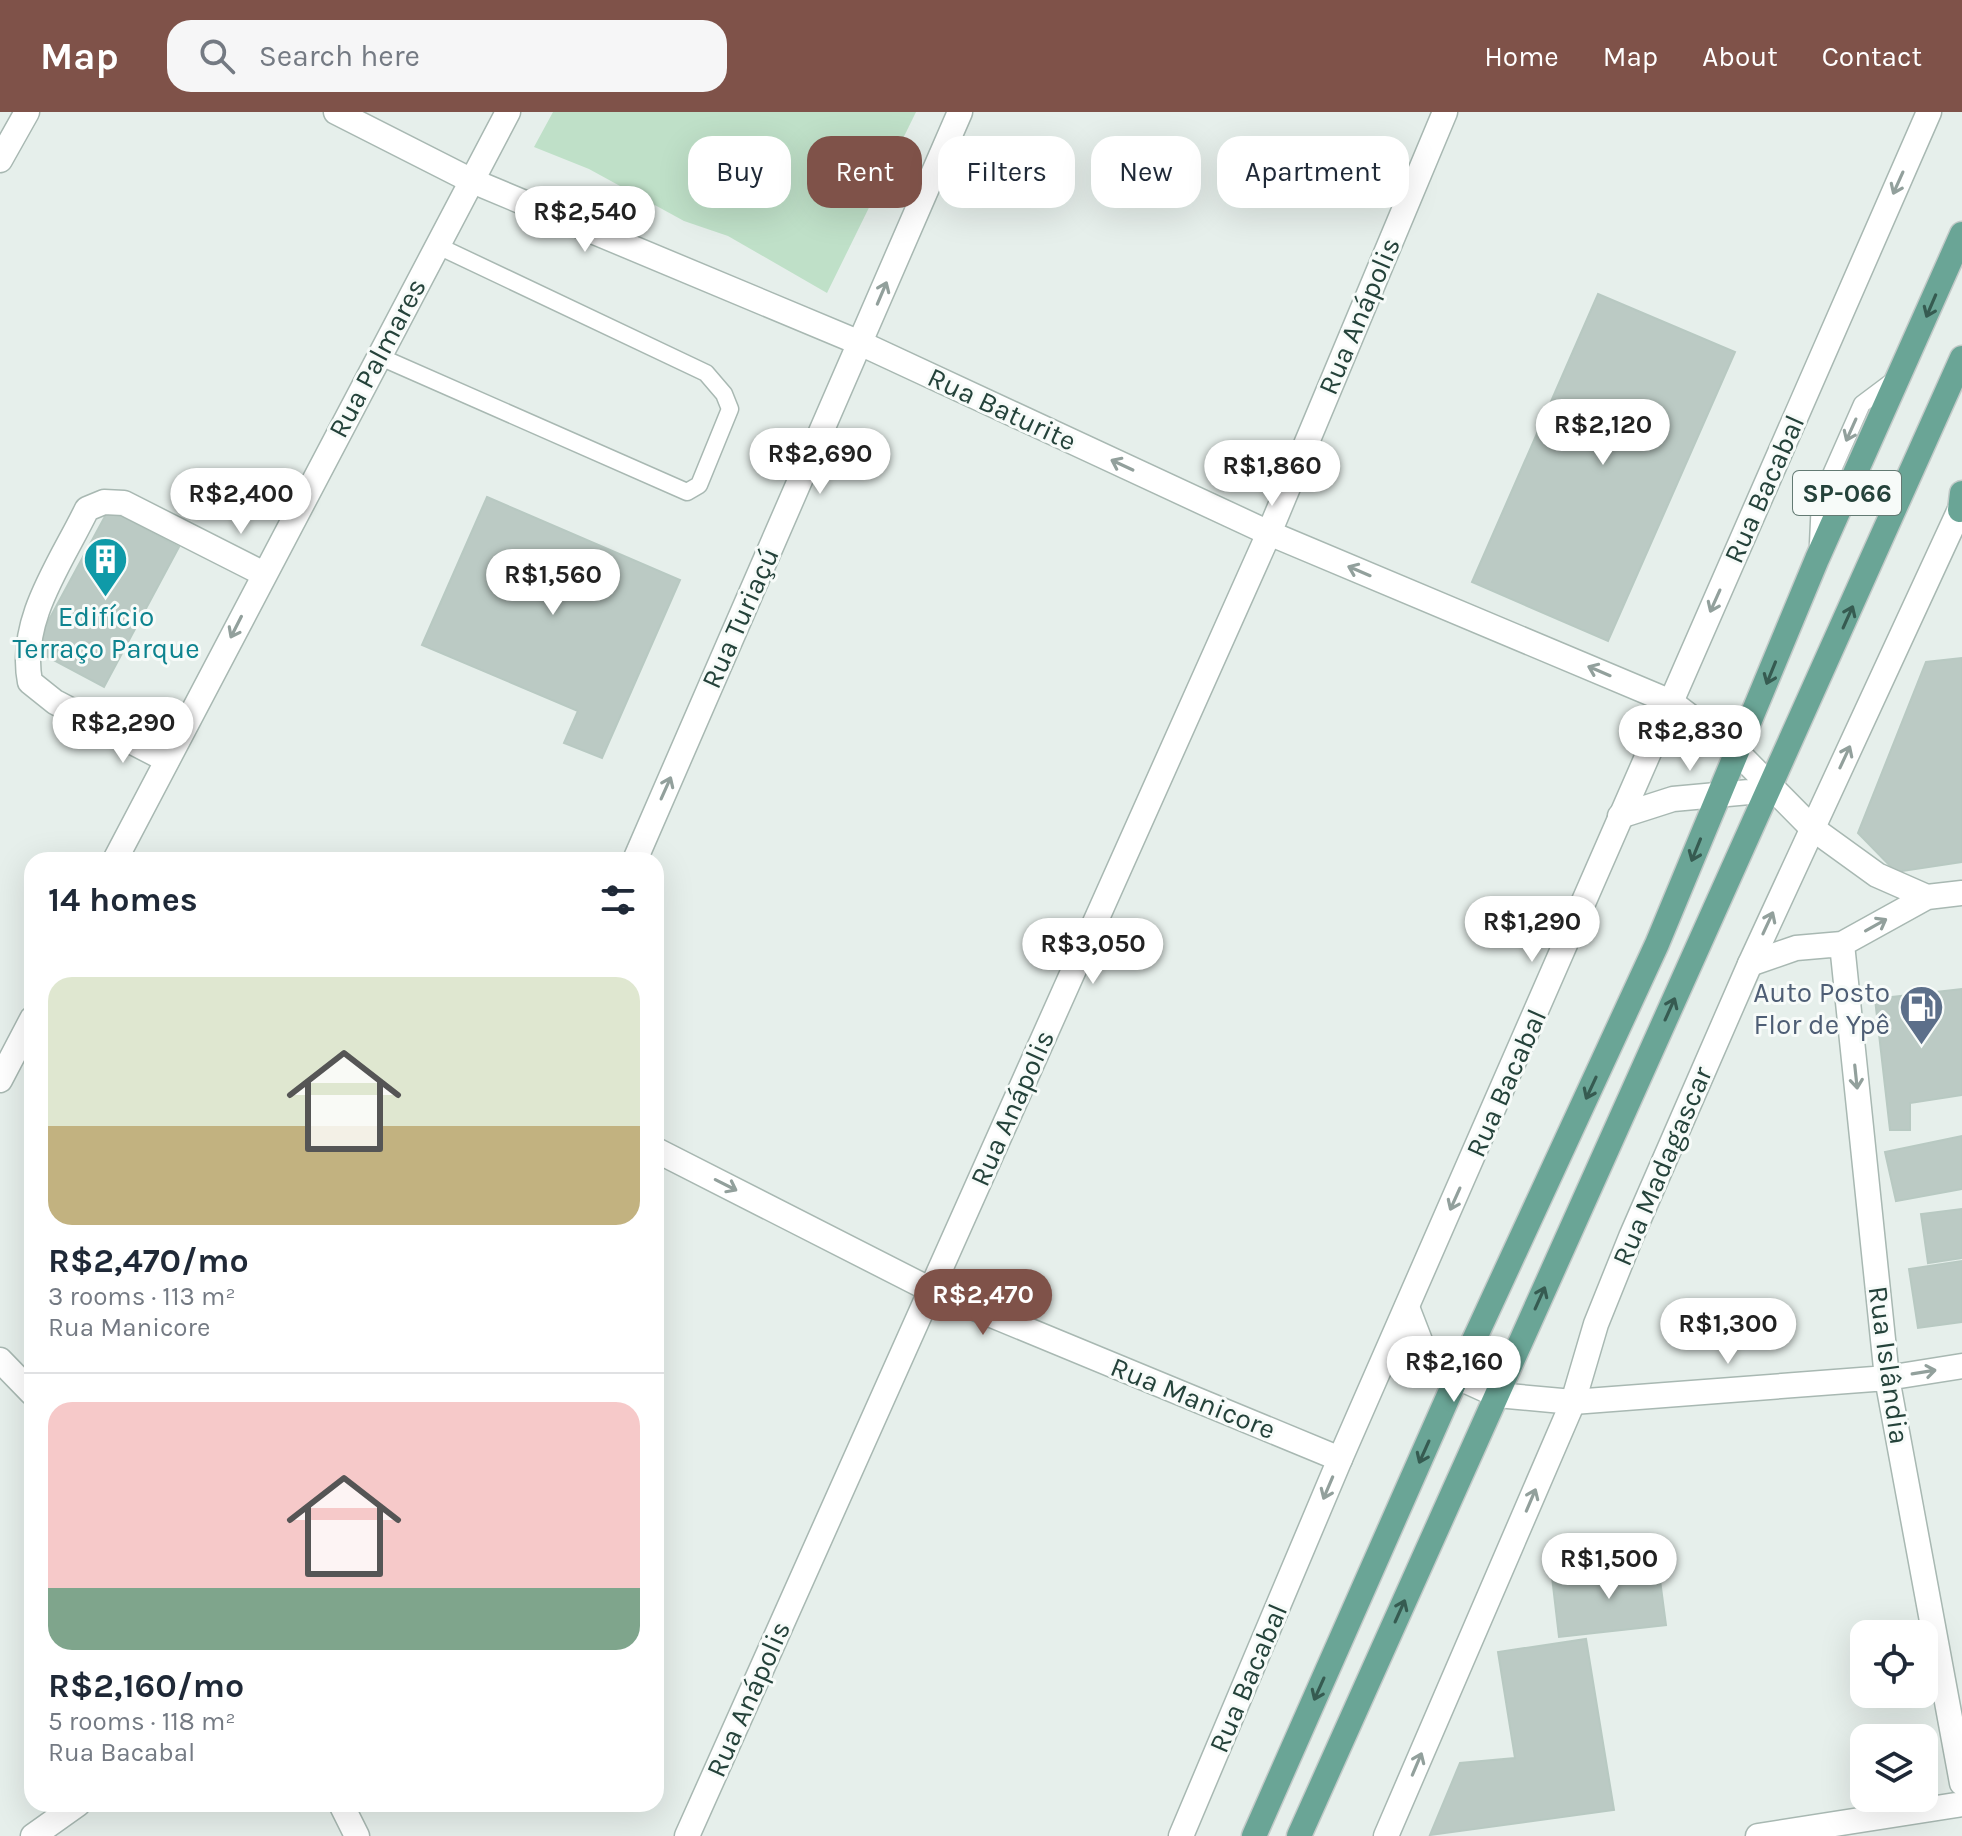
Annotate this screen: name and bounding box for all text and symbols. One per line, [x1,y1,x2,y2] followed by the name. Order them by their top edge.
[167,20,727,92] search box
[40,34,119,79] text: Map
[195,34,239,78] icon: search
[259,38,420,74] text: Search here
[1484,40,1559,73] text: Home
[1603,40,1658,73] text: Map
[1702,40,1778,73] text: About
[1822,40,1922,73] text: Contact
[688,136,791,208] chip: Buy
[807,136,922,208] chip: Rent
[938,136,1075,208] chip: Filters
[1091,136,1201,208] chip: New
[1217,136,1409,208] chip: Apartment
[1890,171,1905,195] one-way arrow
[511,186,659,254] pin: R$2,540
[533,196,637,227] text: R$2,540
[1311,233,1407,399] street label: Rua Anápolis
[321,273,433,443] street label: Rua Palmares
[875,282,890,306] one-way arrow
[1922,293,1937,318] one-way arrow
[923,360,1081,458] street label: Rua Baturite
[1529,399,1677,467] pin: R$2,120
[1554,409,1652,440] text: R$2,120
[1717,410,1811,568] street label: Rua Bacabal
[1842,417,1857,442] one-way arrow
[746,428,894,496] pin: R$2,690
[767,438,873,469] text: R$2,690
[1198,440,1346,508] pin: R$1,860
[1222,450,1322,481] text: R$1,860
[1110,457,1134,472] one-way arrow
[167,468,315,536] pin: R$2,400
[1793,471,1901,515] road number: SP-066
[188,478,294,509] text: R$2,400
[82,535,130,598] building icon: Edifício Terraço Parque
[694,543,786,693] street label: Rua Turiaçú
[479,549,627,617] pin: R$1,560
[504,559,602,590] text: R$1,560
[1347,562,1372,577] one-way arrow
[1707,589,1722,613] one-way arrow
[12,600,200,665] place label: Edifício Terraço Parque
[1841,605,1856,629] one-way arrow
[228,614,244,638] one-way arrow
[1763,660,1777,684] one-way arrow
[1587,663,1612,678] one-way arrow
[49,697,197,765] pin: R$2,290
[1616,705,1764,773] pin: R$2,830
[71,707,176,738] text: R$2,290
[1637,715,1743,746] text: R$2,830
[1838,746,1853,770] one-way arrow
[660,777,675,801] one-way arrow
[1688,837,1702,862] one-way arrow
[596,878,640,922] icon: filters
[48,880,198,920] text: 14 homes
[1458,896,1606,964] pin: R$1,290
[1483,906,1581,937] text: R$1,290
[1762,912,1777,936] one-way arrow
[1864,917,1888,932] one-way arrow
[1019,918,1167,986] pin: R$3,050
[1040,928,1146,959] text: R$3,050
[1753,976,1890,1041] place label: Auto Posto Flor de Ypê
[1897,984,1945,1047] fuel station icon: Auto Posto Flor de Ypê
[1663,997,1678,1021] one-way arrow
[1459,1004,1553,1162] street label: Rua Bacabal
[963,1025,1061,1191] street label: Rua Anápolis
[272,1029,416,1173] icon: home
[1605,1061,1719,1271] street label: Rua Madagascar
[1848,1063,1863,1090] one-way arrow
[1583,1076,1598,1100] one-way arrow
[713,1178,737,1193] one-way arrow
[1446,1186,1461,1211] one-way arrow
[48,1241,249,1281] text: R$2,470/mo
[909,1269,1057,1337] pin: R$2,470
[932,1279,1034,1310] text: R$2,470
[48,1281,236,1312] text: 3 rooms · 113 m²
[1862,1284,1916,1446] street label: Rua Islândia
[1534,1286,1549,1310] one-way arrow
[1654,1298,1802,1366] pin: R$1,300
[1678,1308,1778,1339] text: R$1,300
[48,1312,210,1343] text: Rua Manicore
[1380,1336,1528,1404] pin: R$2,160
[1405,1346,1503,1377] text: R$2,160
[1106,1350,1280,1446] street label: Rua Manicore
[1911,1364,1937,1379] one-way arrow
[1416,1439,1431,1463] one-way arrow
[272,1454,416,1598] icon: home
[1319,1475,1334,1500] one-way arrow
[1524,1488,1539,1513] one-way arrow
[1535,1533,1683,1601] pin: R$1,500
[1560,1543,1658,1574] text: R$1,500
[1202,1599,1294,1757] street label: Rua Bacabal
[1393,1600,1408,1624] one-way arrow
[699,1616,797,1782] street label: Rua Anápolis
[1850,1620,1938,1812] map controls
[1850,1620,1938,1708] button: locate
[48,1666,244,1706] text: R$2,160/mo
[1311,1677,1326,1701] one-way arrow
[48,1706,236,1737] text: 5 rooms · 118 m²
[1850,1724,1938,1812] button: layers
[48,1737,195,1768] text: Rua Bacabal
[1411,1752,1426,1777] one-way arrow

